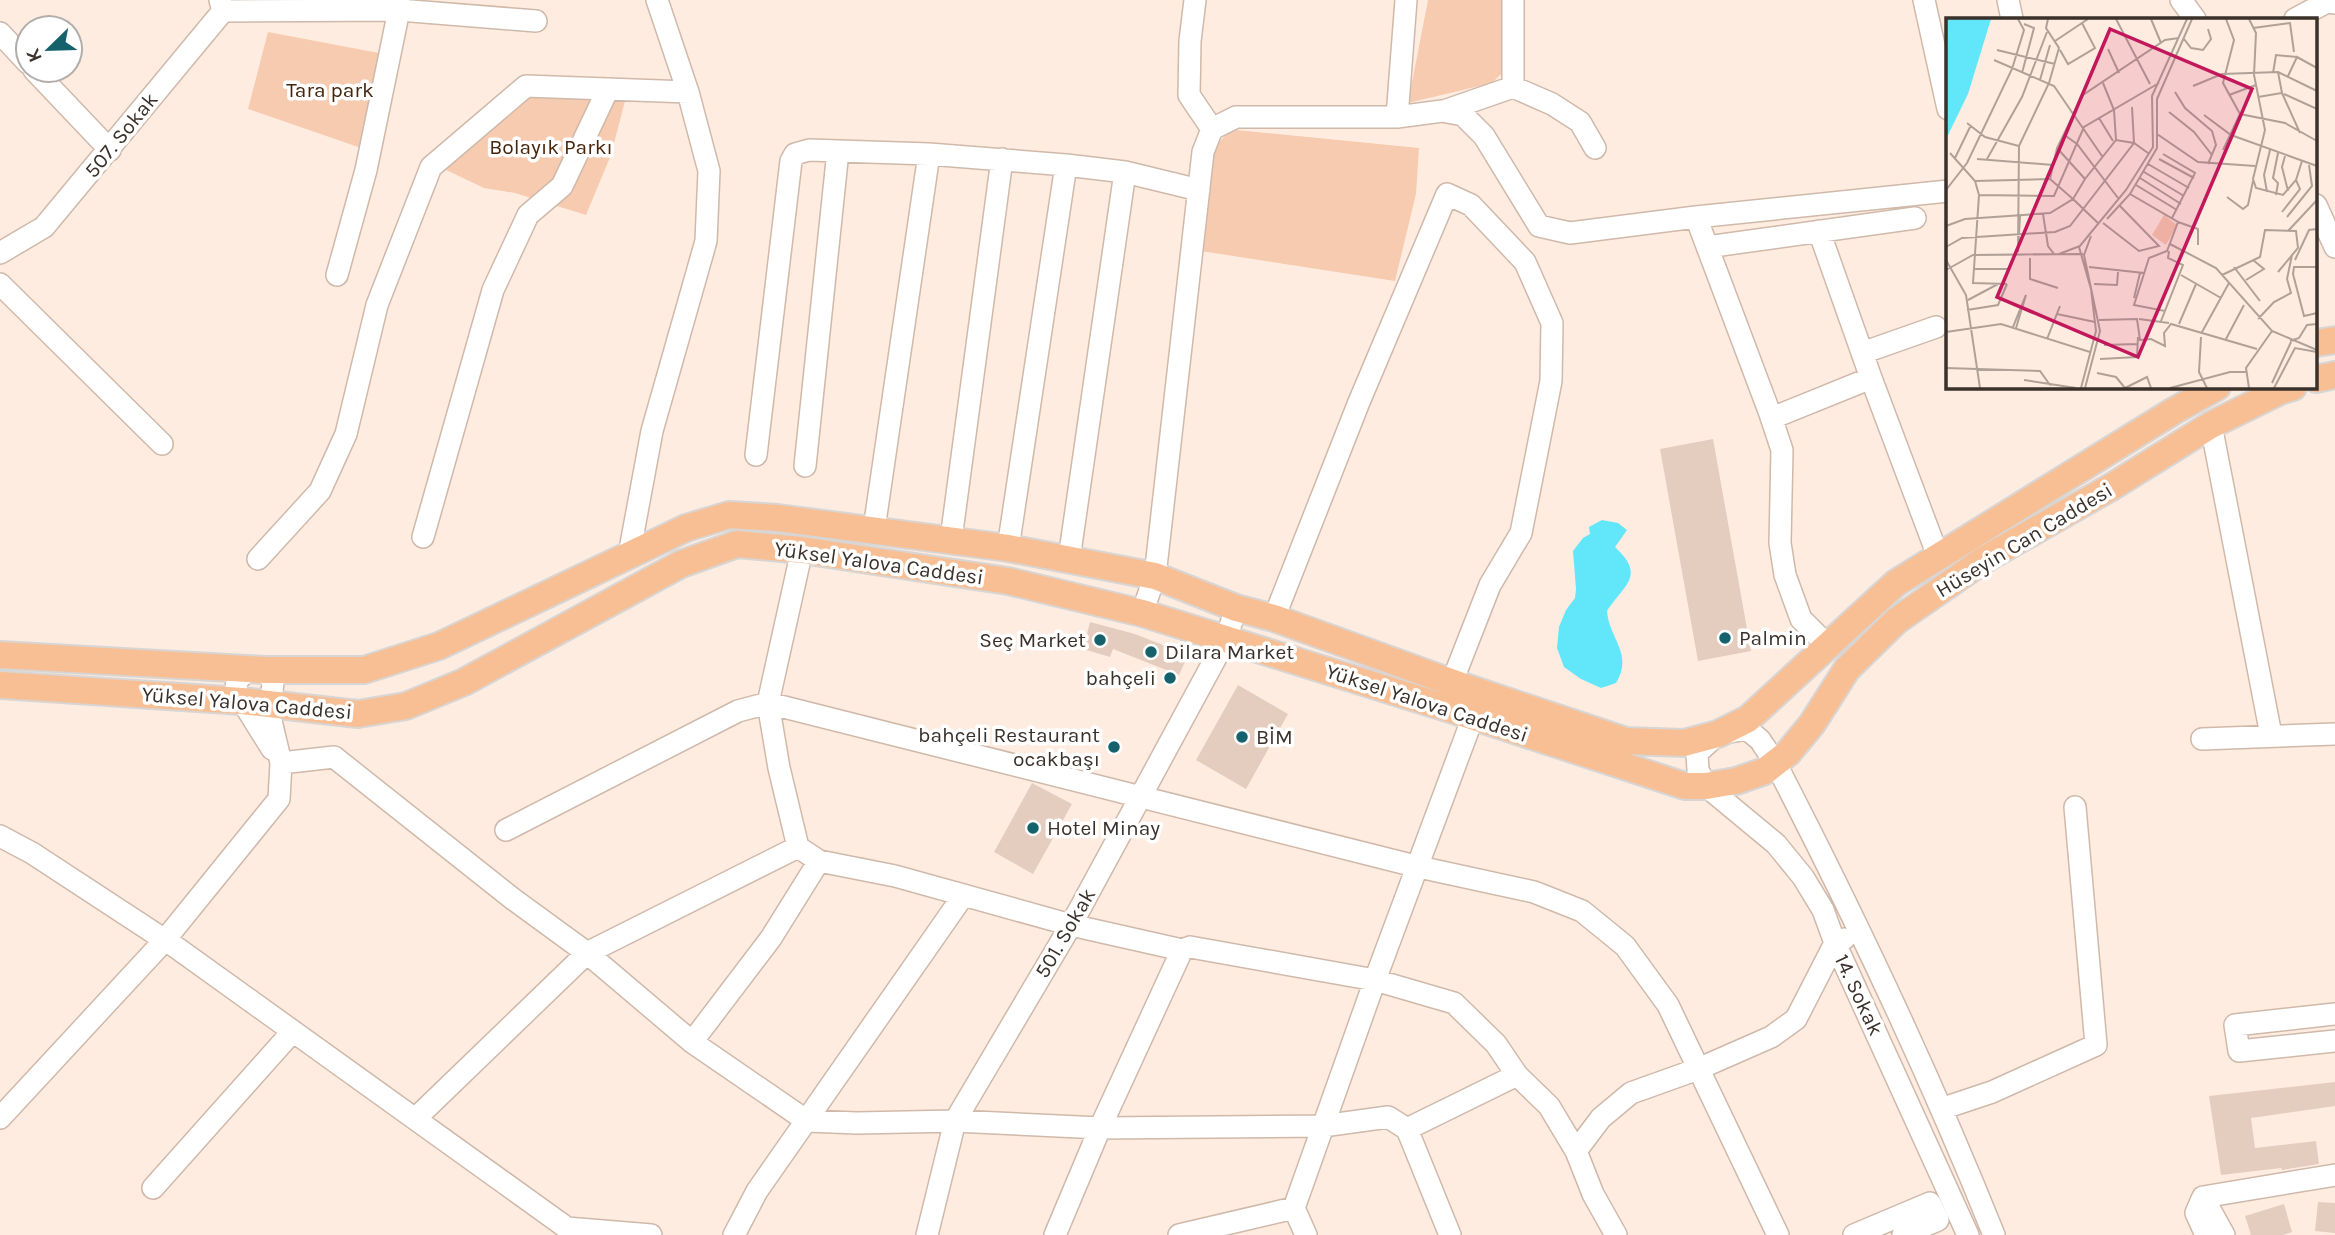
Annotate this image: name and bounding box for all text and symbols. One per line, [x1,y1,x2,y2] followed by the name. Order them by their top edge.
[14,14,84,84] north arrow
[1946,18,2318,388] inset map
[21,45,47,65] text: K
[286,78,374,102] park label: Tara park
[79,88,163,182] street label: 507. Sokak
[489,135,613,159] park label: Bolayık Parkı
[1931,478,2117,602] street label: Hüseyin Can Caddesi
[773,536,985,590] street label: Yüksel Yalova Caddesi
[1739,626,1807,650] place label: Palmin
[979,628,1086,652] place label: Seç Market
[1717,630,1733,646] marker: Palmin
[1092,632,1108,648] marker: Seç Market
[1165,640,1294,664] place label: Dilara Market
[1143,644,1159,660] marker: Dilara Market
[1323,659,1531,747] street label: Yüksel Yalova Caddesi
[1086,666,1156,690] place label: bahçeli
[1162,670,1178,686] marker: bahçeli
[141,682,353,724] street label: Yüksel Yalova Caddesi
[918,723,1100,771] place label: bahçeli Restaurant ocakbaşı
[1256,725,1293,749] place label: BİM
[1234,729,1250,745] marker: BİM
[1106,739,1122,755] marker: bahçeli Restaurant ocakbaşı
[1047,816,1160,840] place label: Hotel Minay
[1025,820,1041,836] marker: Hotel Minay
[1030,884,1100,982] street label: 501. Sokak
[1830,951,1888,1040] street label: 14. Sokak

